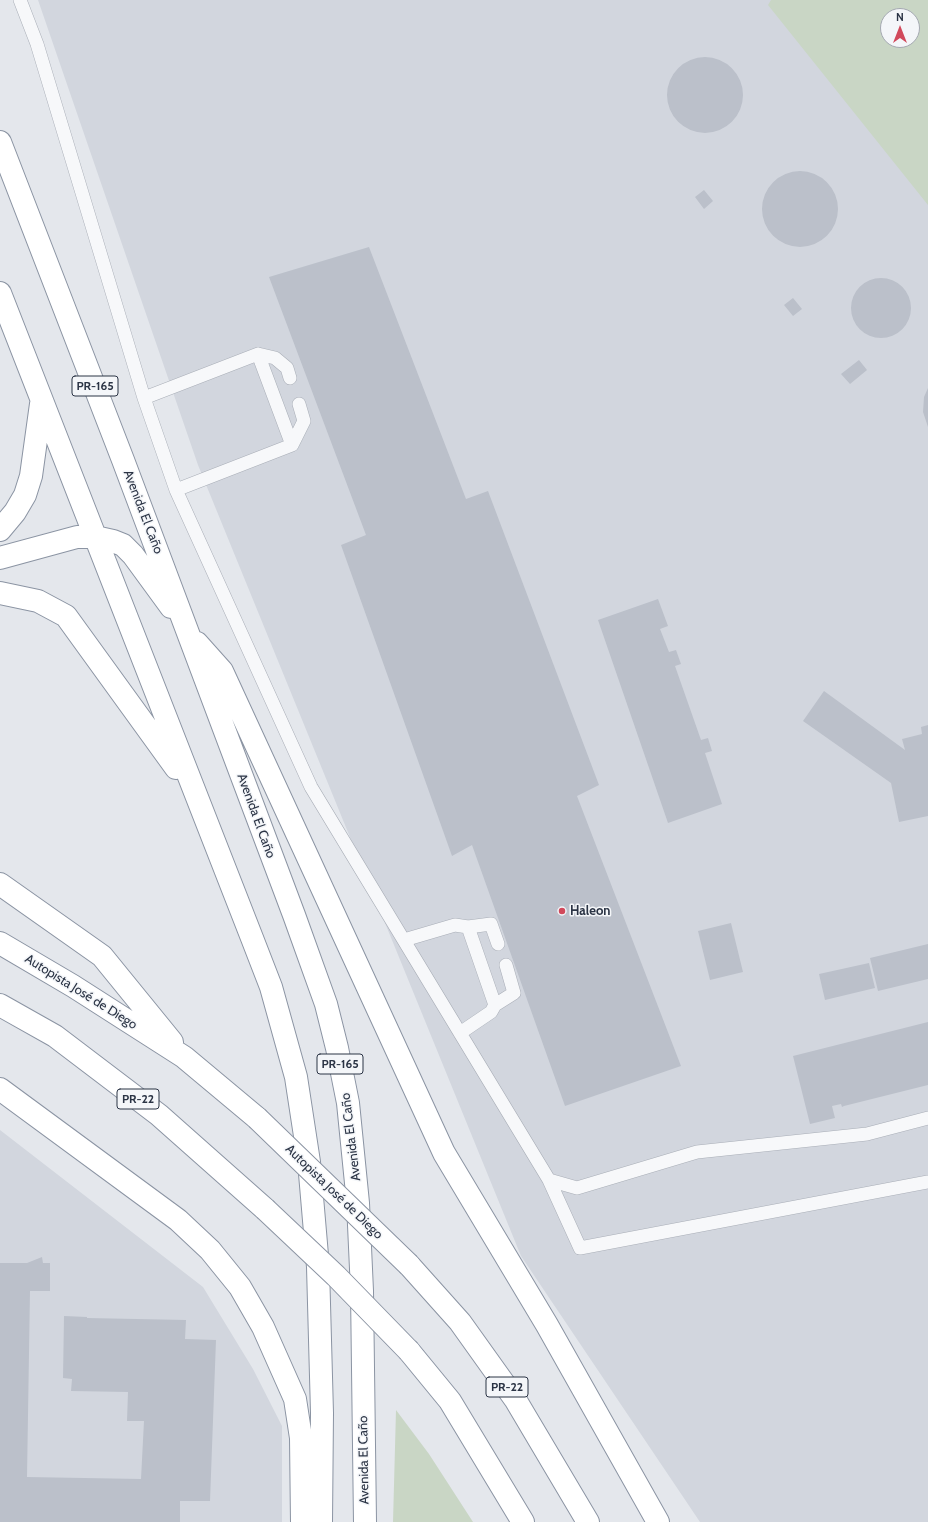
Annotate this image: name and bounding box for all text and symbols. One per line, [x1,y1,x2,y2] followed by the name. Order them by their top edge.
[880,8,920,48] north arrow
[896,10,904,24] text: N
[72,376,118,396] road number: PR-165
[120,468,166,556] street label: Avenida El Caño
[233,772,279,860] street label: Avenida El Caño
[570,903,610,919] place label: Haleon
[557,906,567,916] marker: Haleon
[22,951,140,1033] street label: Autopista José de Diego
[317,1054,363,1074] road number: PR-165
[117,1089,159,1109] road number: PR-22
[338,1092,364,1182] street label: Avenida El Caño
[282,1141,386,1243] street label: Autopista José de Diego
[486,1377,528,1397] road number: PR-22
[355,1415,373,1505] street label: Avenida El Caño

